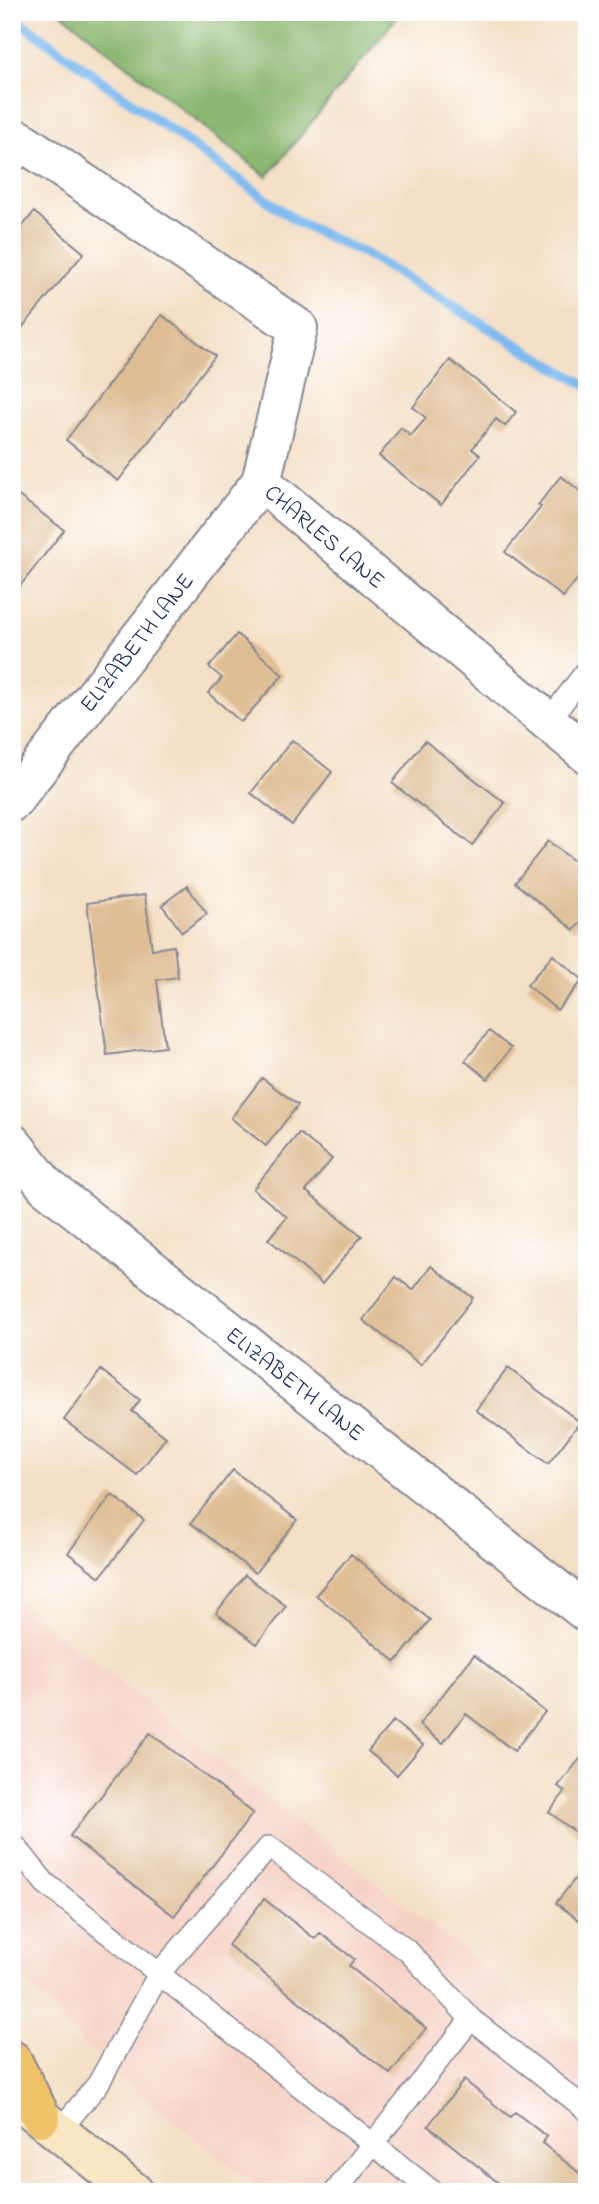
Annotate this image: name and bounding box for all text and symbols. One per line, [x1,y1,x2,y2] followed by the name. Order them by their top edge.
[256,478,391,598] street label: CHARLES LANE
[73,567,203,720] street label: ELIZABETH LANE
[218,1320,371,1450] street label: ELIZABETH LANE

